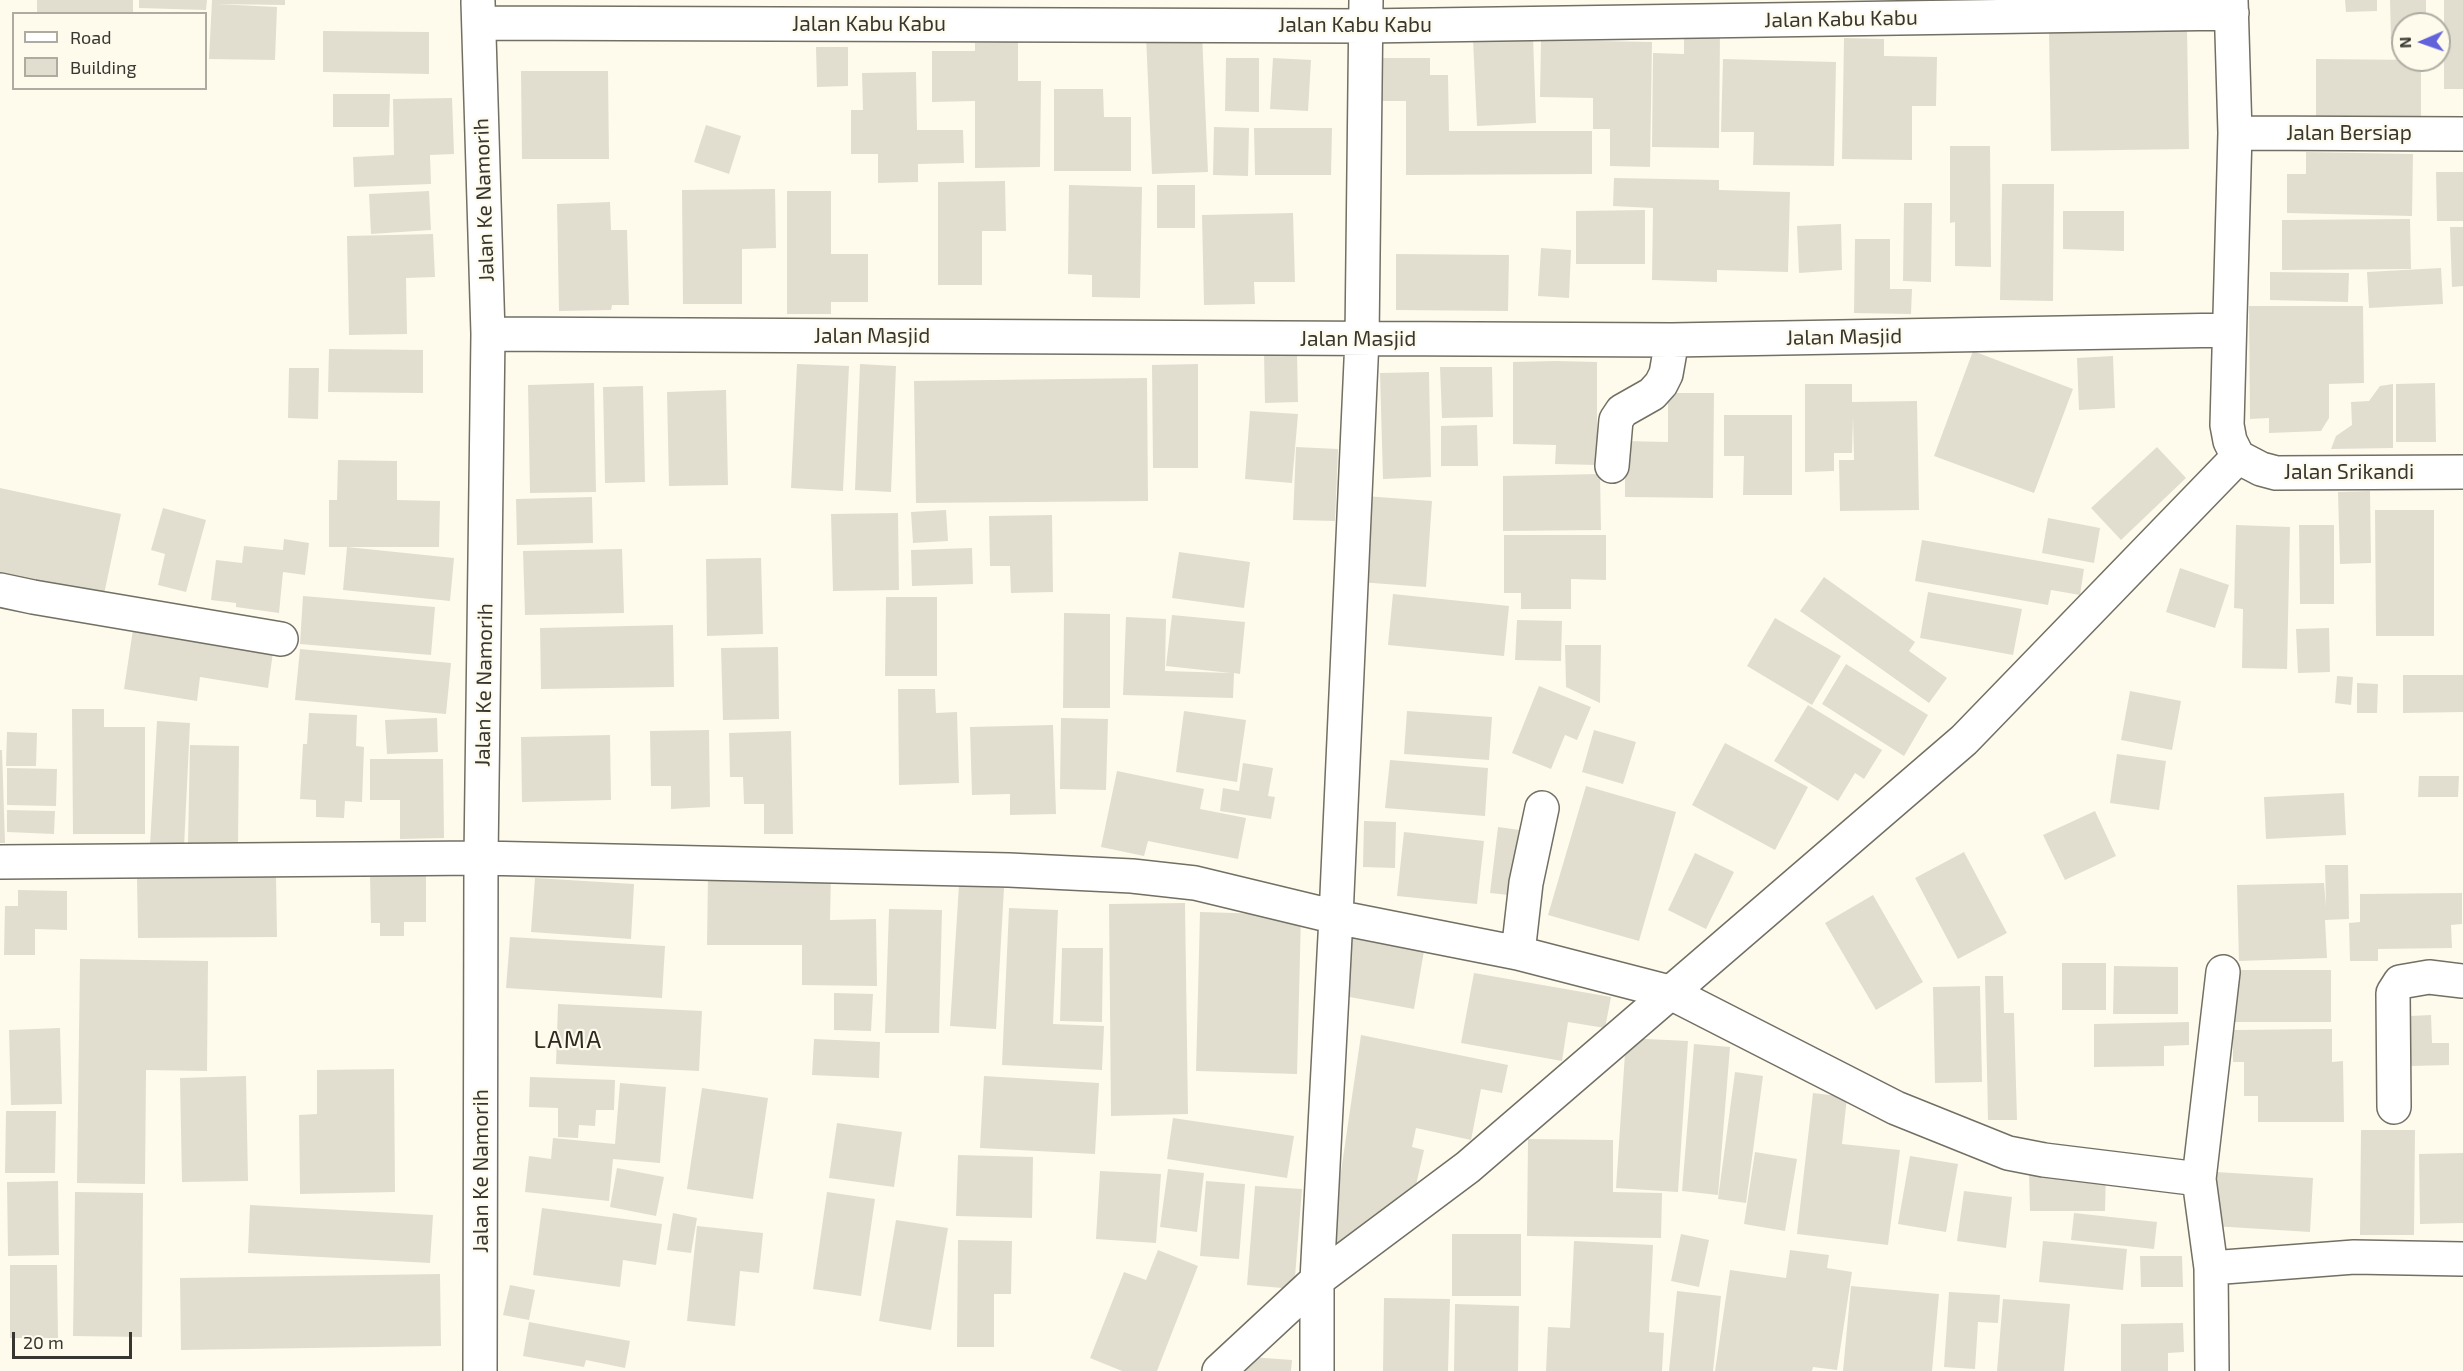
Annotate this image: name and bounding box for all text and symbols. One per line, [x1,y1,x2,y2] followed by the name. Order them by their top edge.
[1764,5,1918,33] street label: Jalan Kabu Kabu
[792,11,946,37] street label: Jalan Kabu Kabu
[12,12,207,90] legend
[1278,12,1432,38] street label: Jalan Kabu Kabu
[2391,12,2451,72] north arrow
[70,26,111,48] text: Road
[2395,36,2414,49] text: N
[70,56,137,78] text: Building
[469,118,499,282] street label: Jalan Ke Namorih
[2286,120,2412,146] street label: Jalan Bersiap
[814,323,930,349] street label: Jalan Masjid
[1786,323,1902,351] street label: Jalan Masjid
[1300,326,1416,352] street label: Jalan Masjid
[2284,459,2414,485] street label: Jalan Srikandi
[470,603,498,767] street label: Jalan Ke Namorih
[533,1026,603,1054] district label: LAMA
[468,1089,494,1253] street label: Jalan Ke Namorih
[15,1320,135,1358] scale bar
[23,1331,64,1353] text: 20 m

